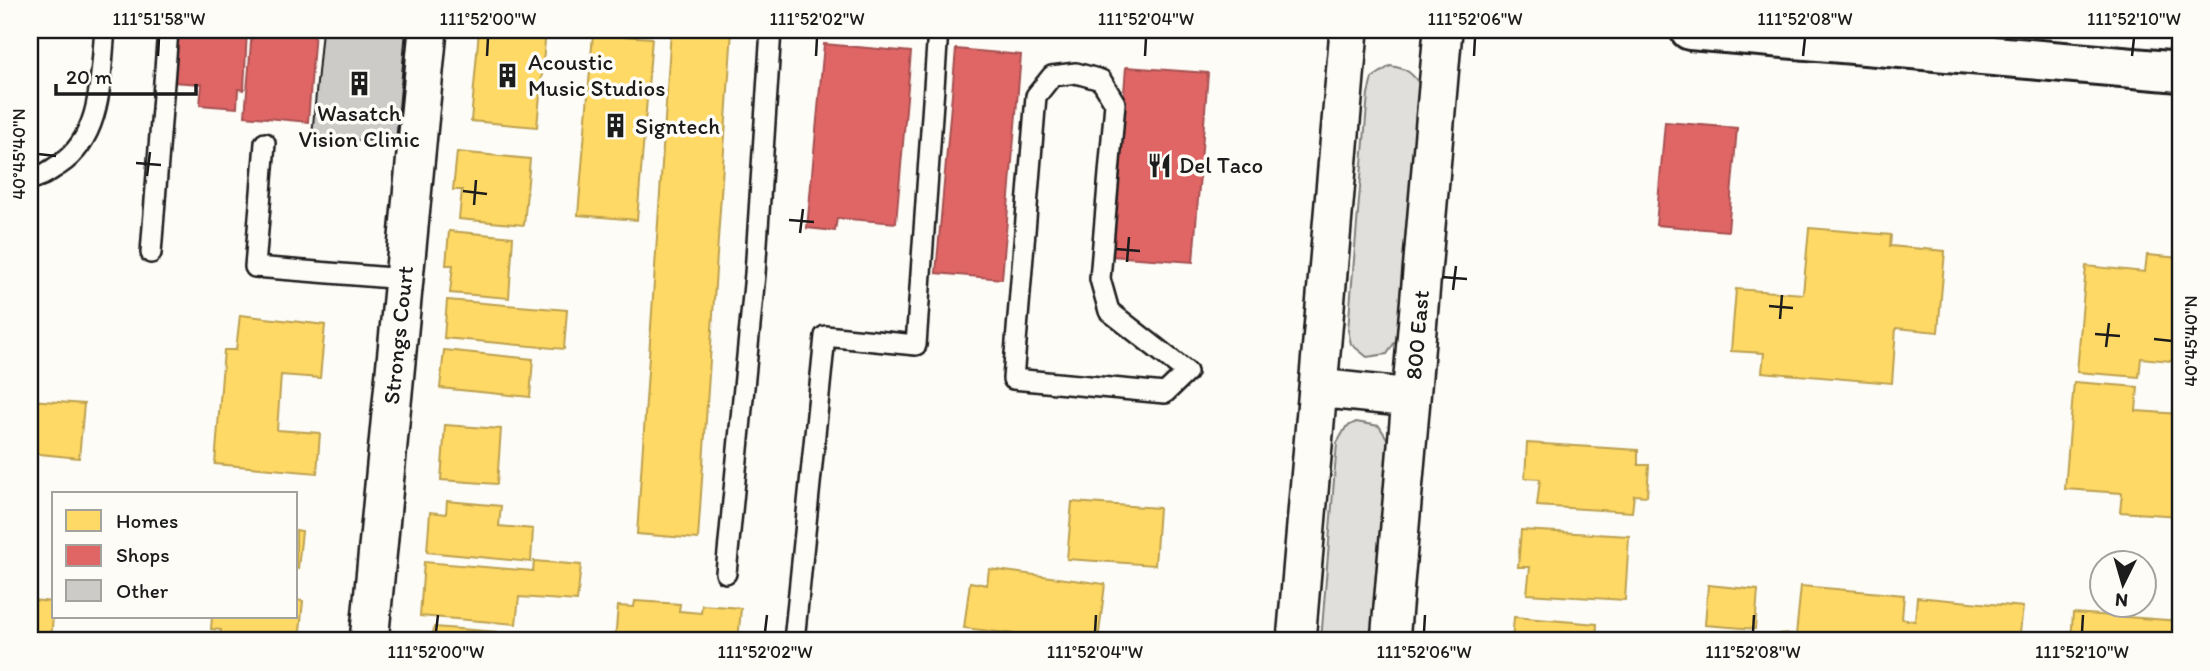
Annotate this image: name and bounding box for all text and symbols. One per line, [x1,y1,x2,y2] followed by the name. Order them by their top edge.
[113,8,205,30] text: 111°51'58"W
[440,8,536,30] text: 111°52'00"W
[769,8,865,30] text: 111°52'02"W
[1098,8,1194,30] text: 111°52'04"W
[1427,8,1523,30] text: 111°52'06"W
[1757,8,1853,30] text: 111°52'08"W
[2087,8,2181,30] text: 111°52'10"W
[528,48,665,102] place label: Acoustic Music Studios
[56,52,196,96] scale bar
[494,61,522,89] building icon: Acoustic Music Studios
[66,64,113,89] text: 20 m
[345,69,373,97] building icon: Wasatch Vision Clinic
[298,99,420,153] place label: Wasatch Vision Clinic
[8,108,30,200] text: 40°45'40"N
[601,112,629,140] building icon: Signtech
[635,112,720,140] place label: Signtech
[1145,151,1173,179] restaurant icon: Del Taco
[1179,151,1263,179] place label: Del Taco
[377,264,419,406] street label: Strongs Court
[1399,289,1435,381] street label: 800 East
[2180,295,2202,387] text: 40°45'40"N
[52,492,298,618] legend
[116,508,178,533] text: Homes
[116,542,170,567] text: Shops
[2088,548,2158,618] north arrow
[116,578,169,603] text: Other
[2114,588,2129,612] text: N
[388,641,484,663] text: 111°52'00"W
[717,641,813,663] text: 111°52'02"W
[1047,641,1143,663] text: 111°52'04"W
[1376,641,1472,663] text: 111°52'06"W
[1705,641,1801,663] text: 111°52'08"W
[2035,641,2129,663] text: 111°52'10"W

